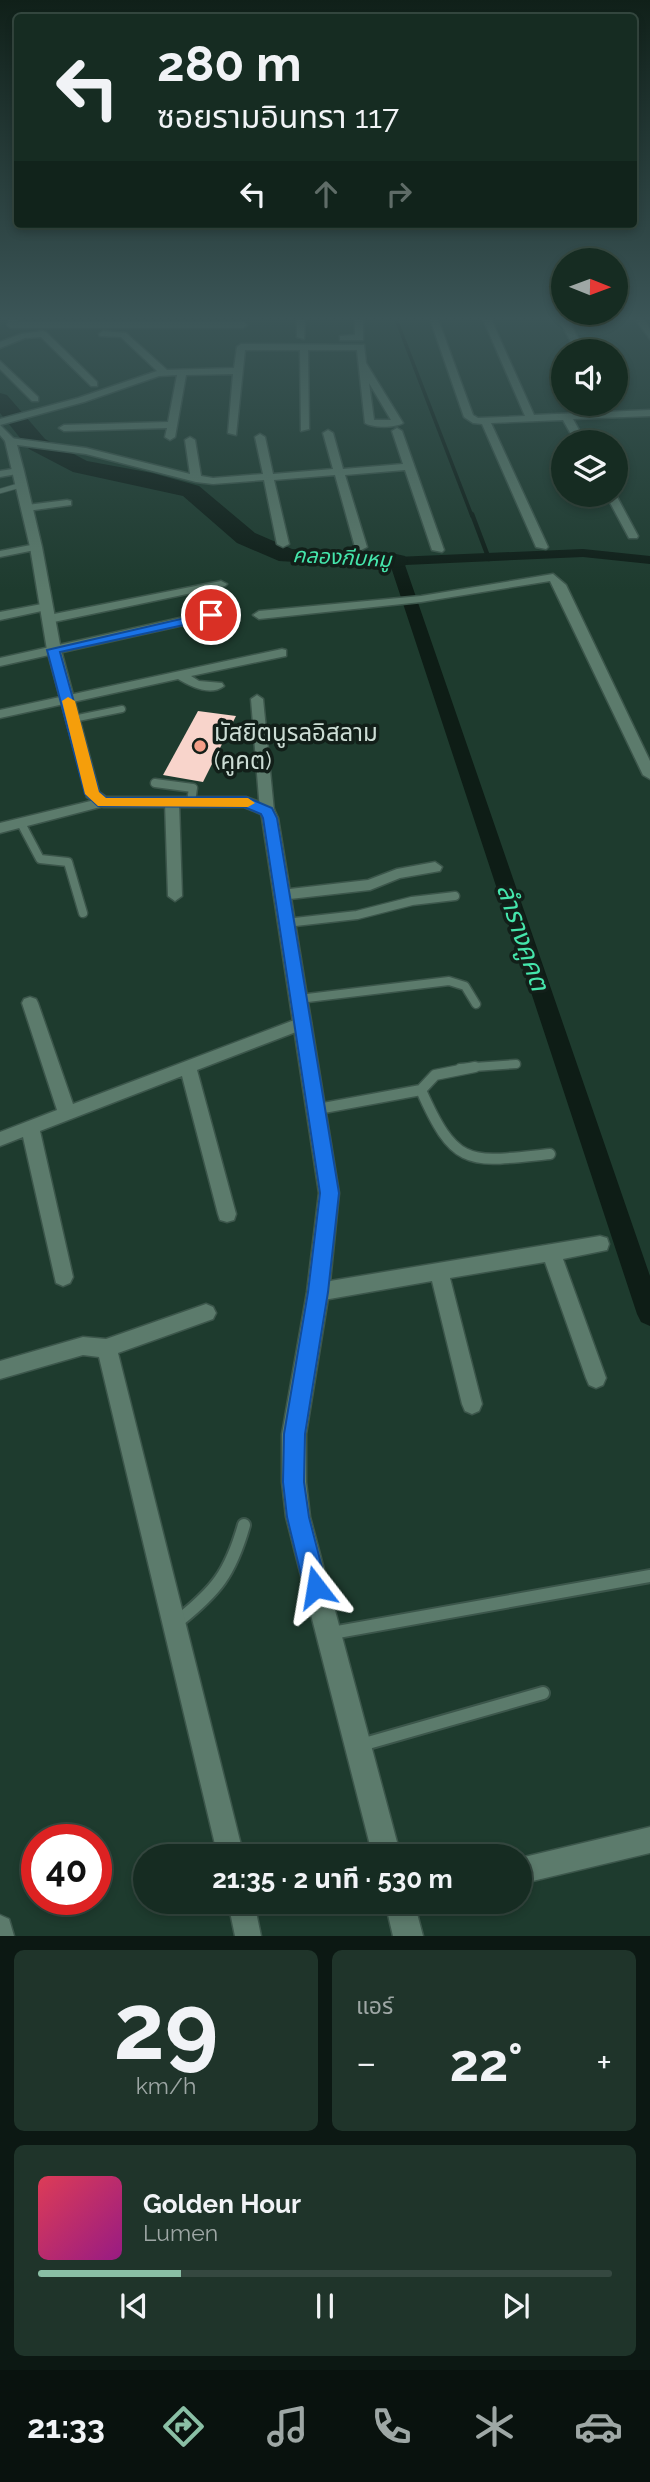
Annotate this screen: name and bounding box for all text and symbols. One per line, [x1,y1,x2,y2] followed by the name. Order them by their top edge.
[157,35,302,92] text: 280 m
[42,42,133,133] icon: left
[157,98,399,135] text: ซอยรามอินทรา 117
[234,175,272,213] icon: left
[307,175,345,213] icon: ahead
[380,175,418,213] icon: right
[551,248,628,326] north arrow
[551,248,628,507] map controls
[551,339,628,416] button: sound
[551,430,628,507] button: layers
[292,542,394,573] water label: คลองกีบหมู
[181,585,241,645] pin
[192,596,230,634] icon: arrive
[214,718,378,776] place label: มัสยิตนูรลอิสลาม (คูคต)
[192,738,208,754] marker: มัสยิตนูรลอิสลาม (คูคต)
[490,880,556,996] water label: ลำรางคูคต
[279,1550,353,1624] position arrow
[21,1824,112,1915] speed limit sign: 40
[212,1864,453,1894] text: 21:35 · 2 นาที · 530 m
[114,1973,218,2080] text: 29
[356,1992,393,2019] text: แอร์
[450,2032,523,2093] text: 22°
[356,2040,376,2085] text: −
[596,2040,612,2085] text: +
[136,2072,196,2099] text: km/h
[143,2189,301,2219] text: Golden Hour
[143,2219,218,2246] text: Lumen
[115,2287,153,2325] icon: previous
[306,2287,344,2325] icon: pause
[497,2287,535,2325] icon: next
[159,2402,208,2451] icon: directions
[263,2402,312,2451] icon: music
[367,2402,416,2451] icon: phone
[470,2402,519,2451] icon: climate
[574,2402,623,2451] icon: car
[27,2408,105,2445] text: 21:33

